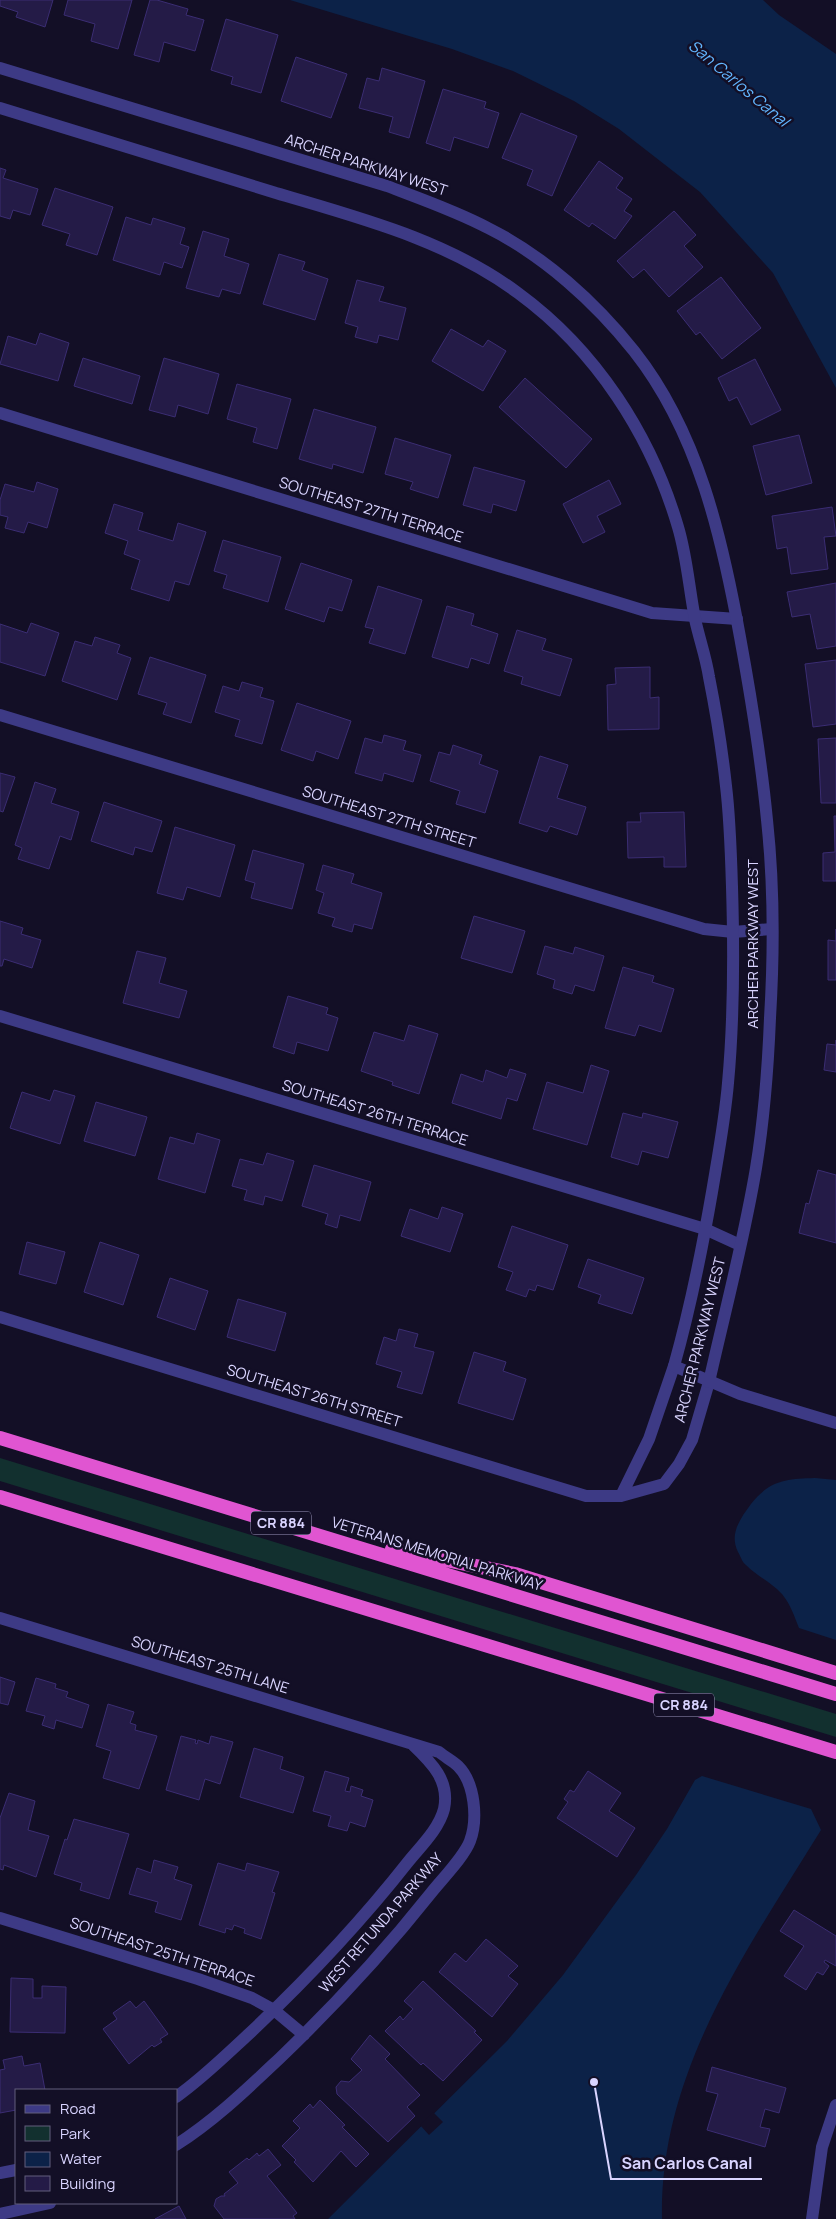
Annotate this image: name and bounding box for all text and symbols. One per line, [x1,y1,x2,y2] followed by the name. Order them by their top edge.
[684,34,796,133] water label: San Carlos Canal
[282,128,450,201] street label: ARCHER PARKWAY WEST
[276,471,466,548] street label: SOUTHEAST 27TH TERRACE
[300,780,478,853] street label: SOUTHEAST 27TH STREET
[742,859,763,1029] street label: ARCHER PARKWAY WEST
[280,1074,471,1151] street label: SOUTHEAST 26TH TERRACE
[669,1255,730,1425] street label: ARCHER PARKWAY WEST
[224,1359,404,1432] street label: SOUTHEAST 26TH STREET
[329,1511,546,1596] street label: VETERANS MEMORIAL PARKWAY
[251,1512,311,1535] road number: CR 884
[129,1631,292,1699] street label: SOUTHEAST 25TH LANE
[654,1694,714,1716] road number: CR 884
[314,1848,448,1997] street label: WEST RETUNDA PARKWAY
[67,1912,257,1991] street label: SOUTHEAST 25TH TERRACE
[15,2089,178,2204] legend
[60,2098,96,2119] text: Road
[60,2123,90,2144] text: Park
[60,2148,102,2169] text: Water
[611,2148,762,2179] callout: San Carlos Canal
[621,2152,753,2174] text: San Carlos Canal
[60,2173,115,2194] text: Building

